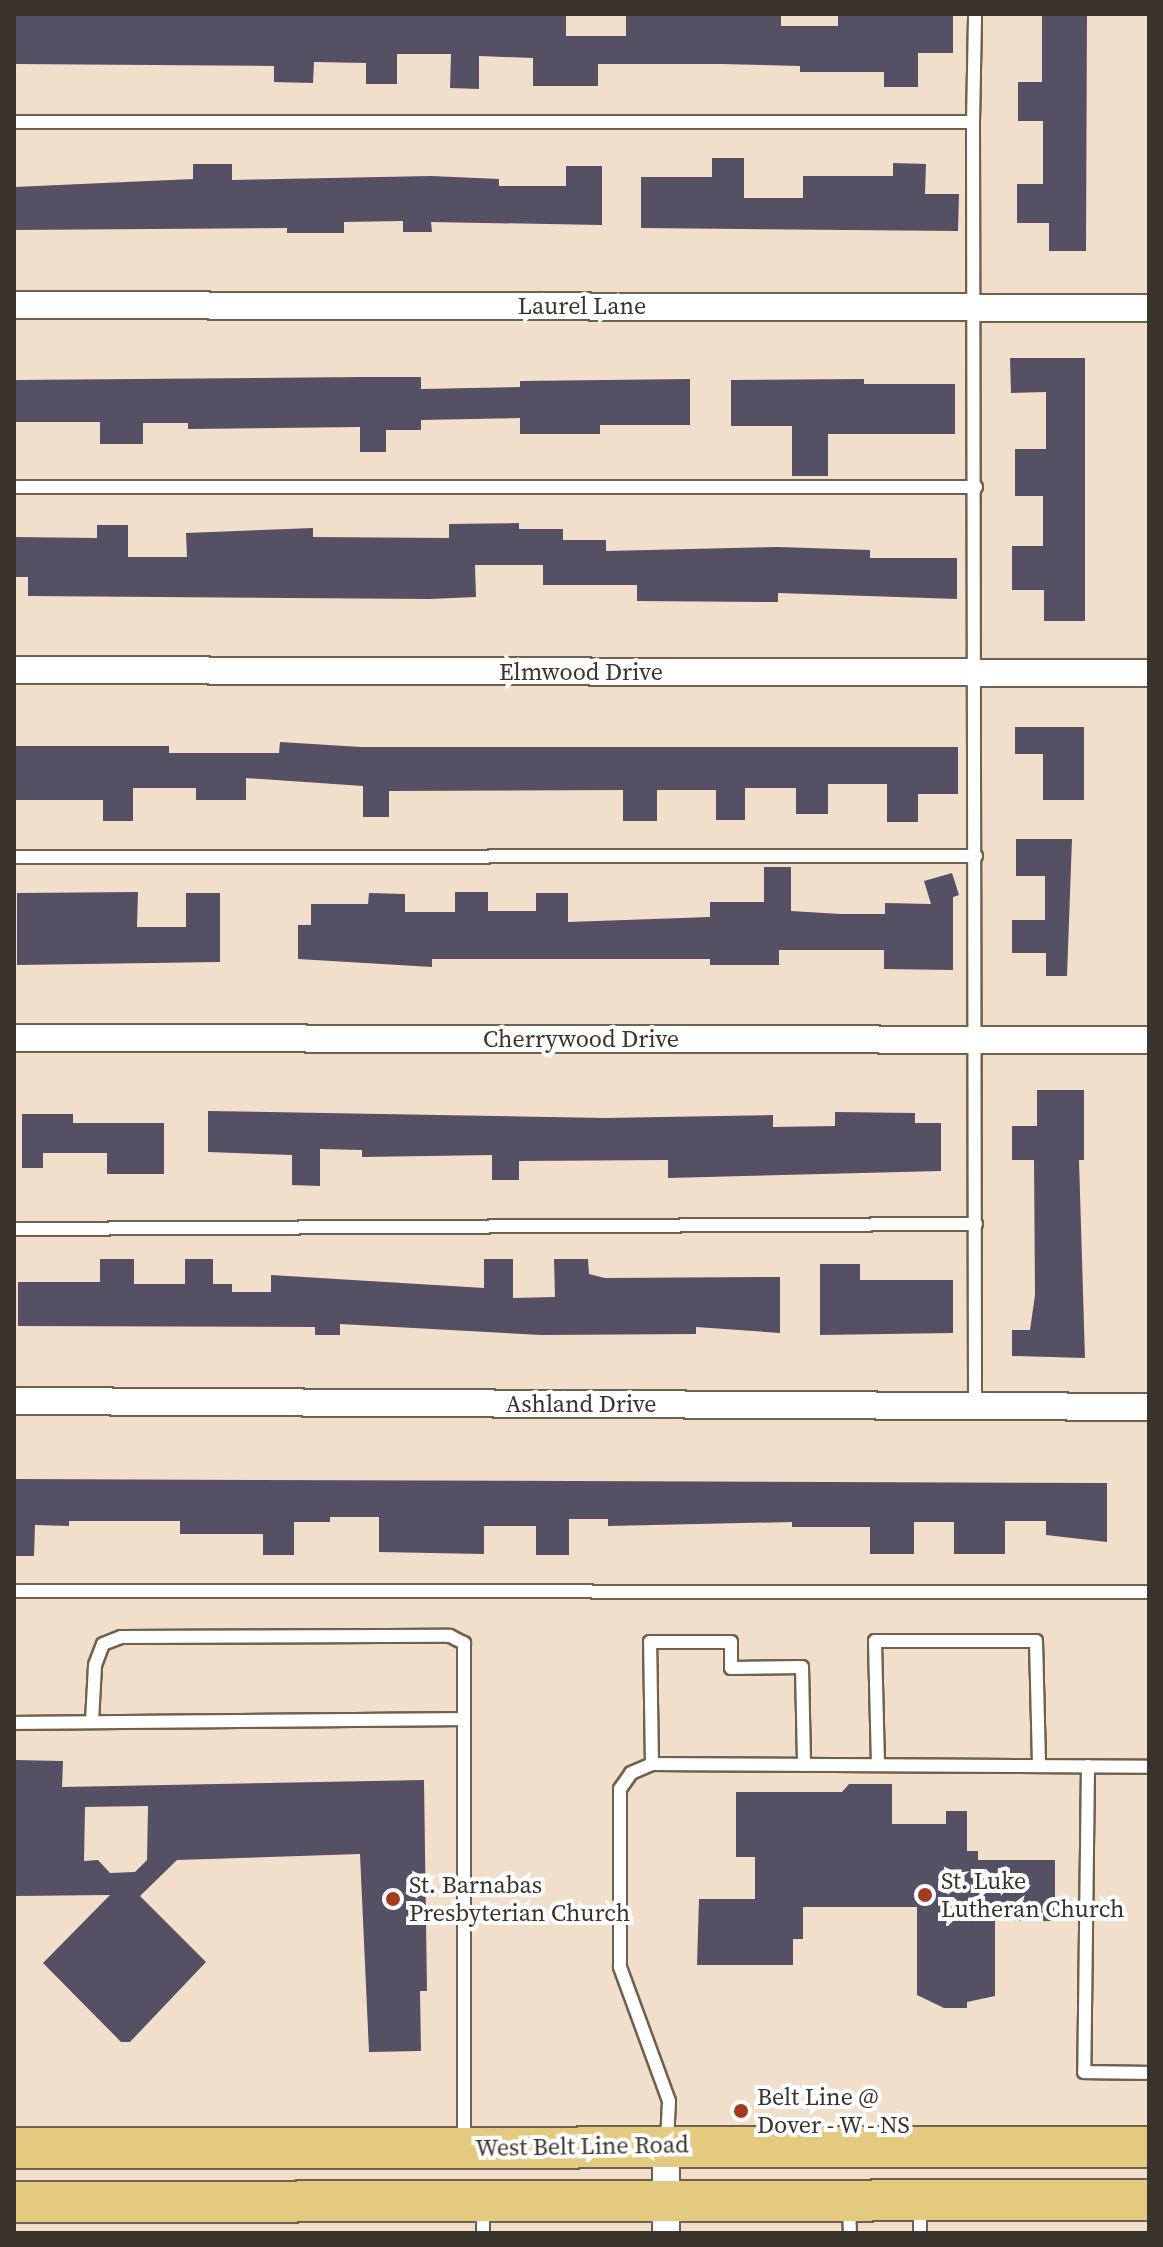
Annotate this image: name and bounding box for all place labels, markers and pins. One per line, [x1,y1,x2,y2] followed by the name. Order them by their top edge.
[941,1867,1125,1923] place label: St. Luke Lutheran Church
[409,1871,630,1927] place label: St. Barnabas Presbyterian Church
[916,1886,934,1904] marker: St. Luke Lutheran Church
[384,1890,402,1908] marker: St. Barnabas Presbyterian Church
[757,2083,911,2139] place label: Belt Line @ Dover - W - NS
[732,2102,750,2120] marker: Belt Line @ Dover - W - NS

